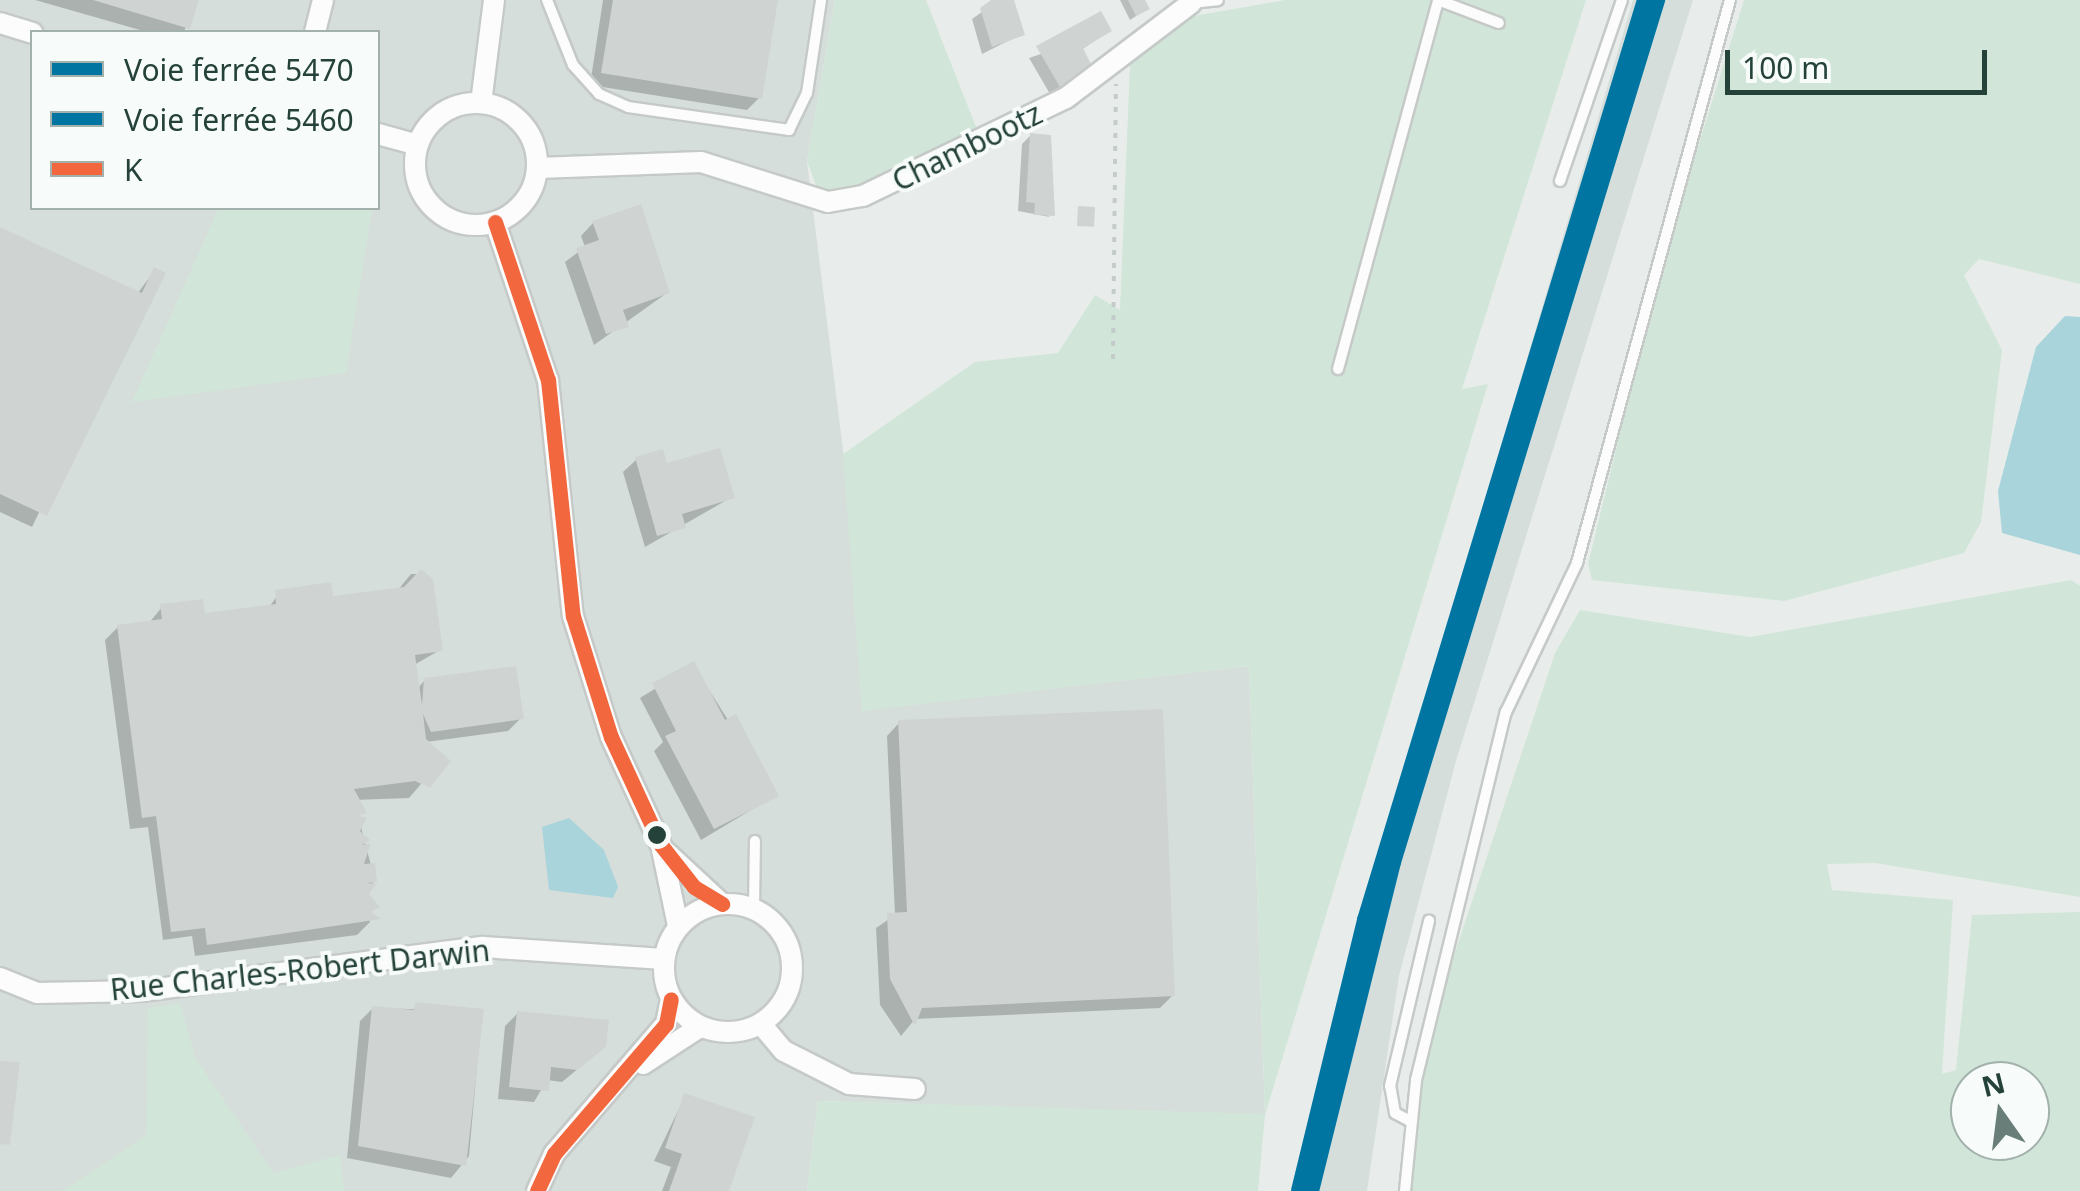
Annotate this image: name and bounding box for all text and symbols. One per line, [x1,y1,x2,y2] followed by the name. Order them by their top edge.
[30,30,380,210] legend
[1730,30,1992,92] scale bar
[1742,47,1829,88] text: 100 m
[124,49,354,90] text: Voie ferrée 5470
[886,95,1048,199] street label: Chambootz
[124,99,354,140] text: Voie ferrée 5460
[124,149,143,190] text: K
[647,825,667,845] unlabelled marker
[108,932,492,1008] street label: Rue Charles-Robert Darwin
[1950,1061,2050,1161] north arrow
[1978,1063,2009,1105] text: N

